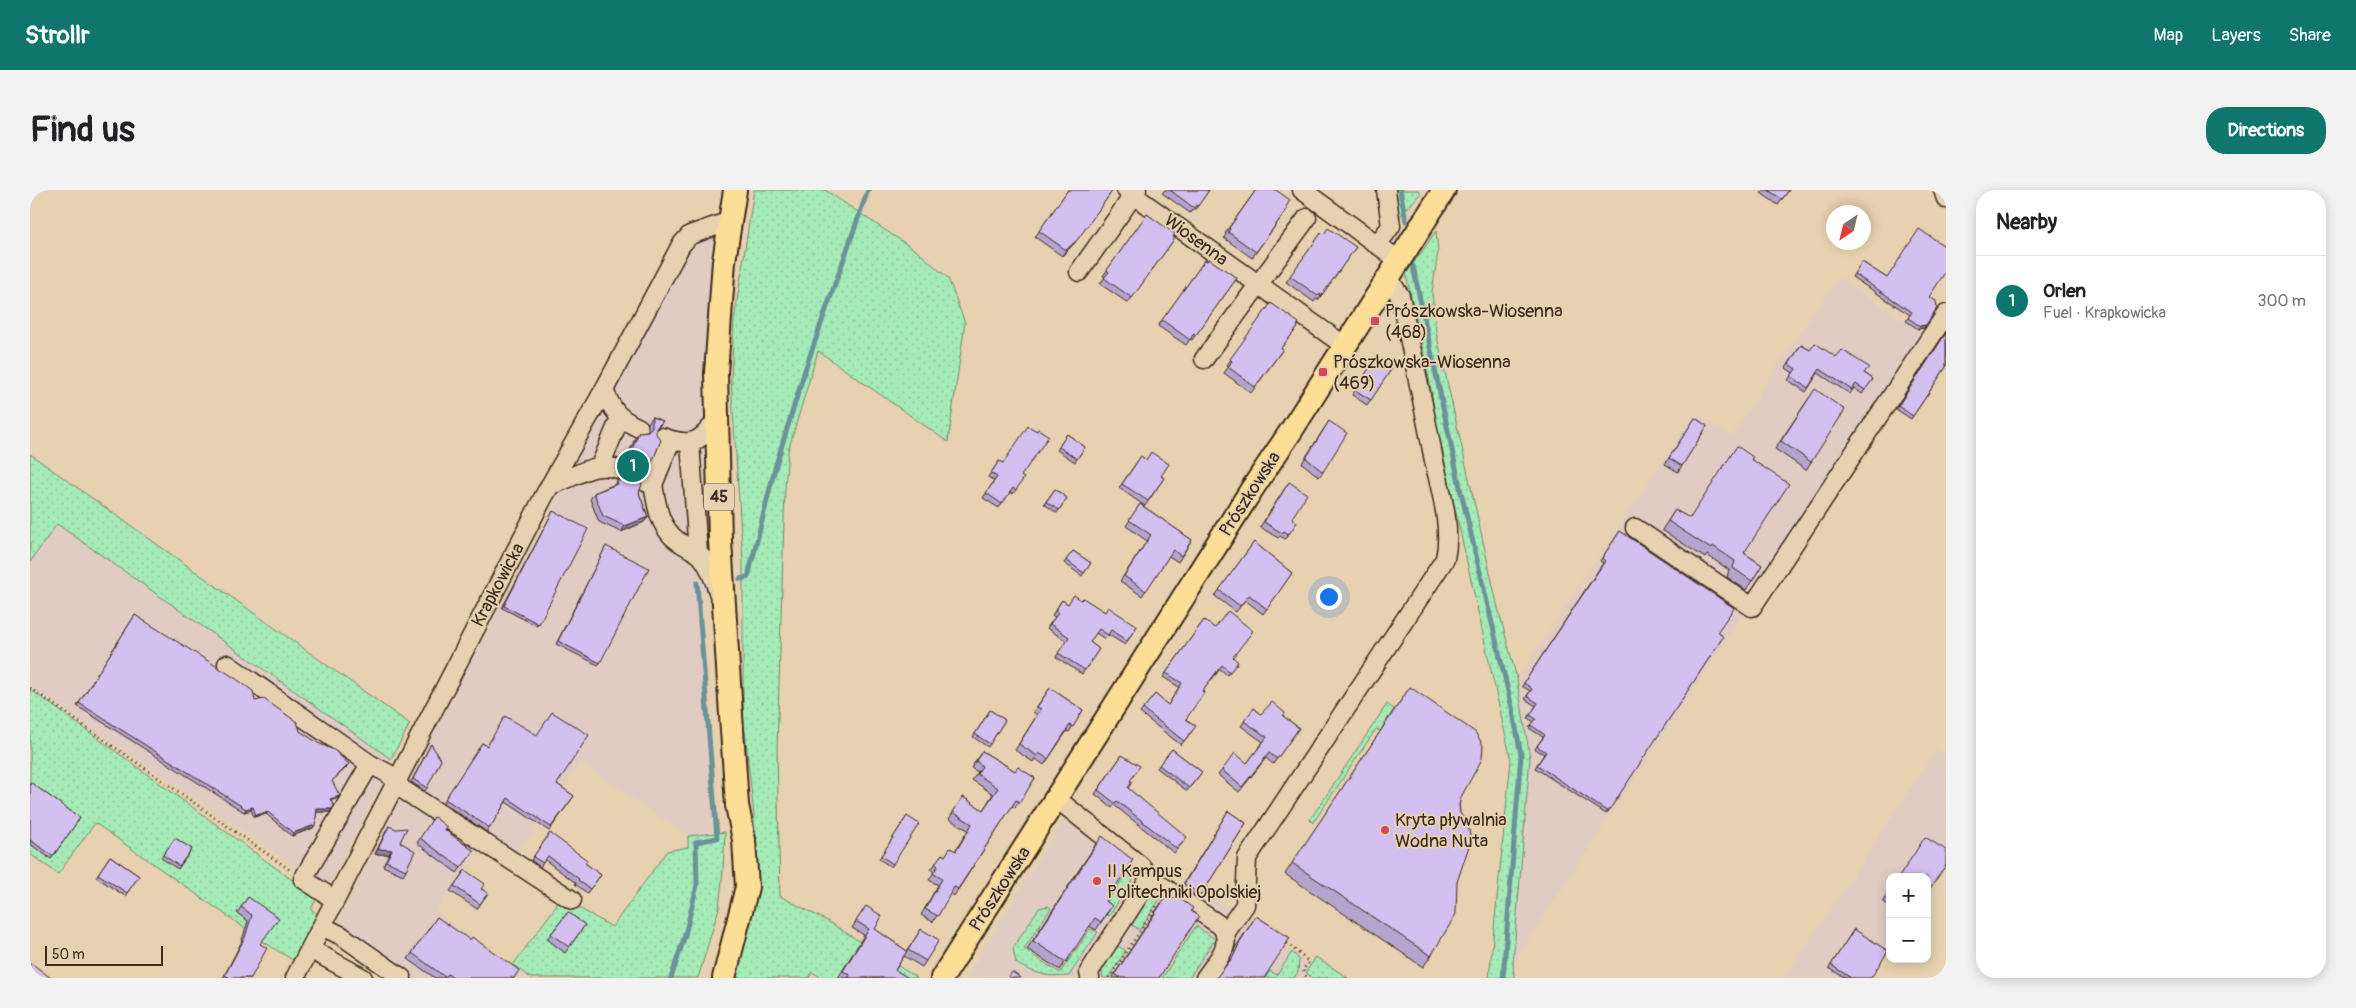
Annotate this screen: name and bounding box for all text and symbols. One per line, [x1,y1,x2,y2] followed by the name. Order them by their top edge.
[25,21,90,50] text: Strollr
[2154,24,2183,47] text: Map
[2211,24,2261,47] text: Layers
[2289,24,2331,47] text: Share
[2206,107,2326,154] button: Directions
[30,108,135,152] text: Find us
[1826,205,1871,250] north arrow
[1159,209,1233,271] street label: Wiosenna
[1996,209,2057,236] text: Nearby
[2043,279,2086,303] text: Orlen
[2009,291,2015,311] text: 1
[2258,291,2306,311] text: 300 m
[1385,300,1563,344] place label: Prószkowska-Wiosenna (468)
[2043,303,2166,323] text: Fuel · Krapkowicka
[1369,315,1381,327] marker: Prószkowska-Wiosenna (468)
[1333,351,1511,395] place label: Prószkowska-Wiosenna (469)
[1317,366,1329,378] marker: Prószkowska-Wiosenna (469)
[617,447,649,485] pin: 1
[1214,447,1286,541] street label: Prószkowska
[704,484,734,510] road number: 45
[466,539,530,631] street label: Krapkowicka
[1316,584,1342,610] your location
[1395,809,1507,853] place label: Kryta pływalnia Wodna Nuta
[1379,824,1391,836] marker: Kryta pływalnia Wodna Nuta
[964,842,1036,936] street label: Prószkowska
[1107,860,1261,904] place label: II Kampus Politechniki Opolskiej
[1886,873,1931,963] map controls
[1886,873,1931,918] button: +
[1091,875,1103,887] marker: II Kampus Politechniki Opolskiej
[1886,918,1931,963] button: −
[45,943,162,966] scale bar
[52,946,85,963] text: 50 m

